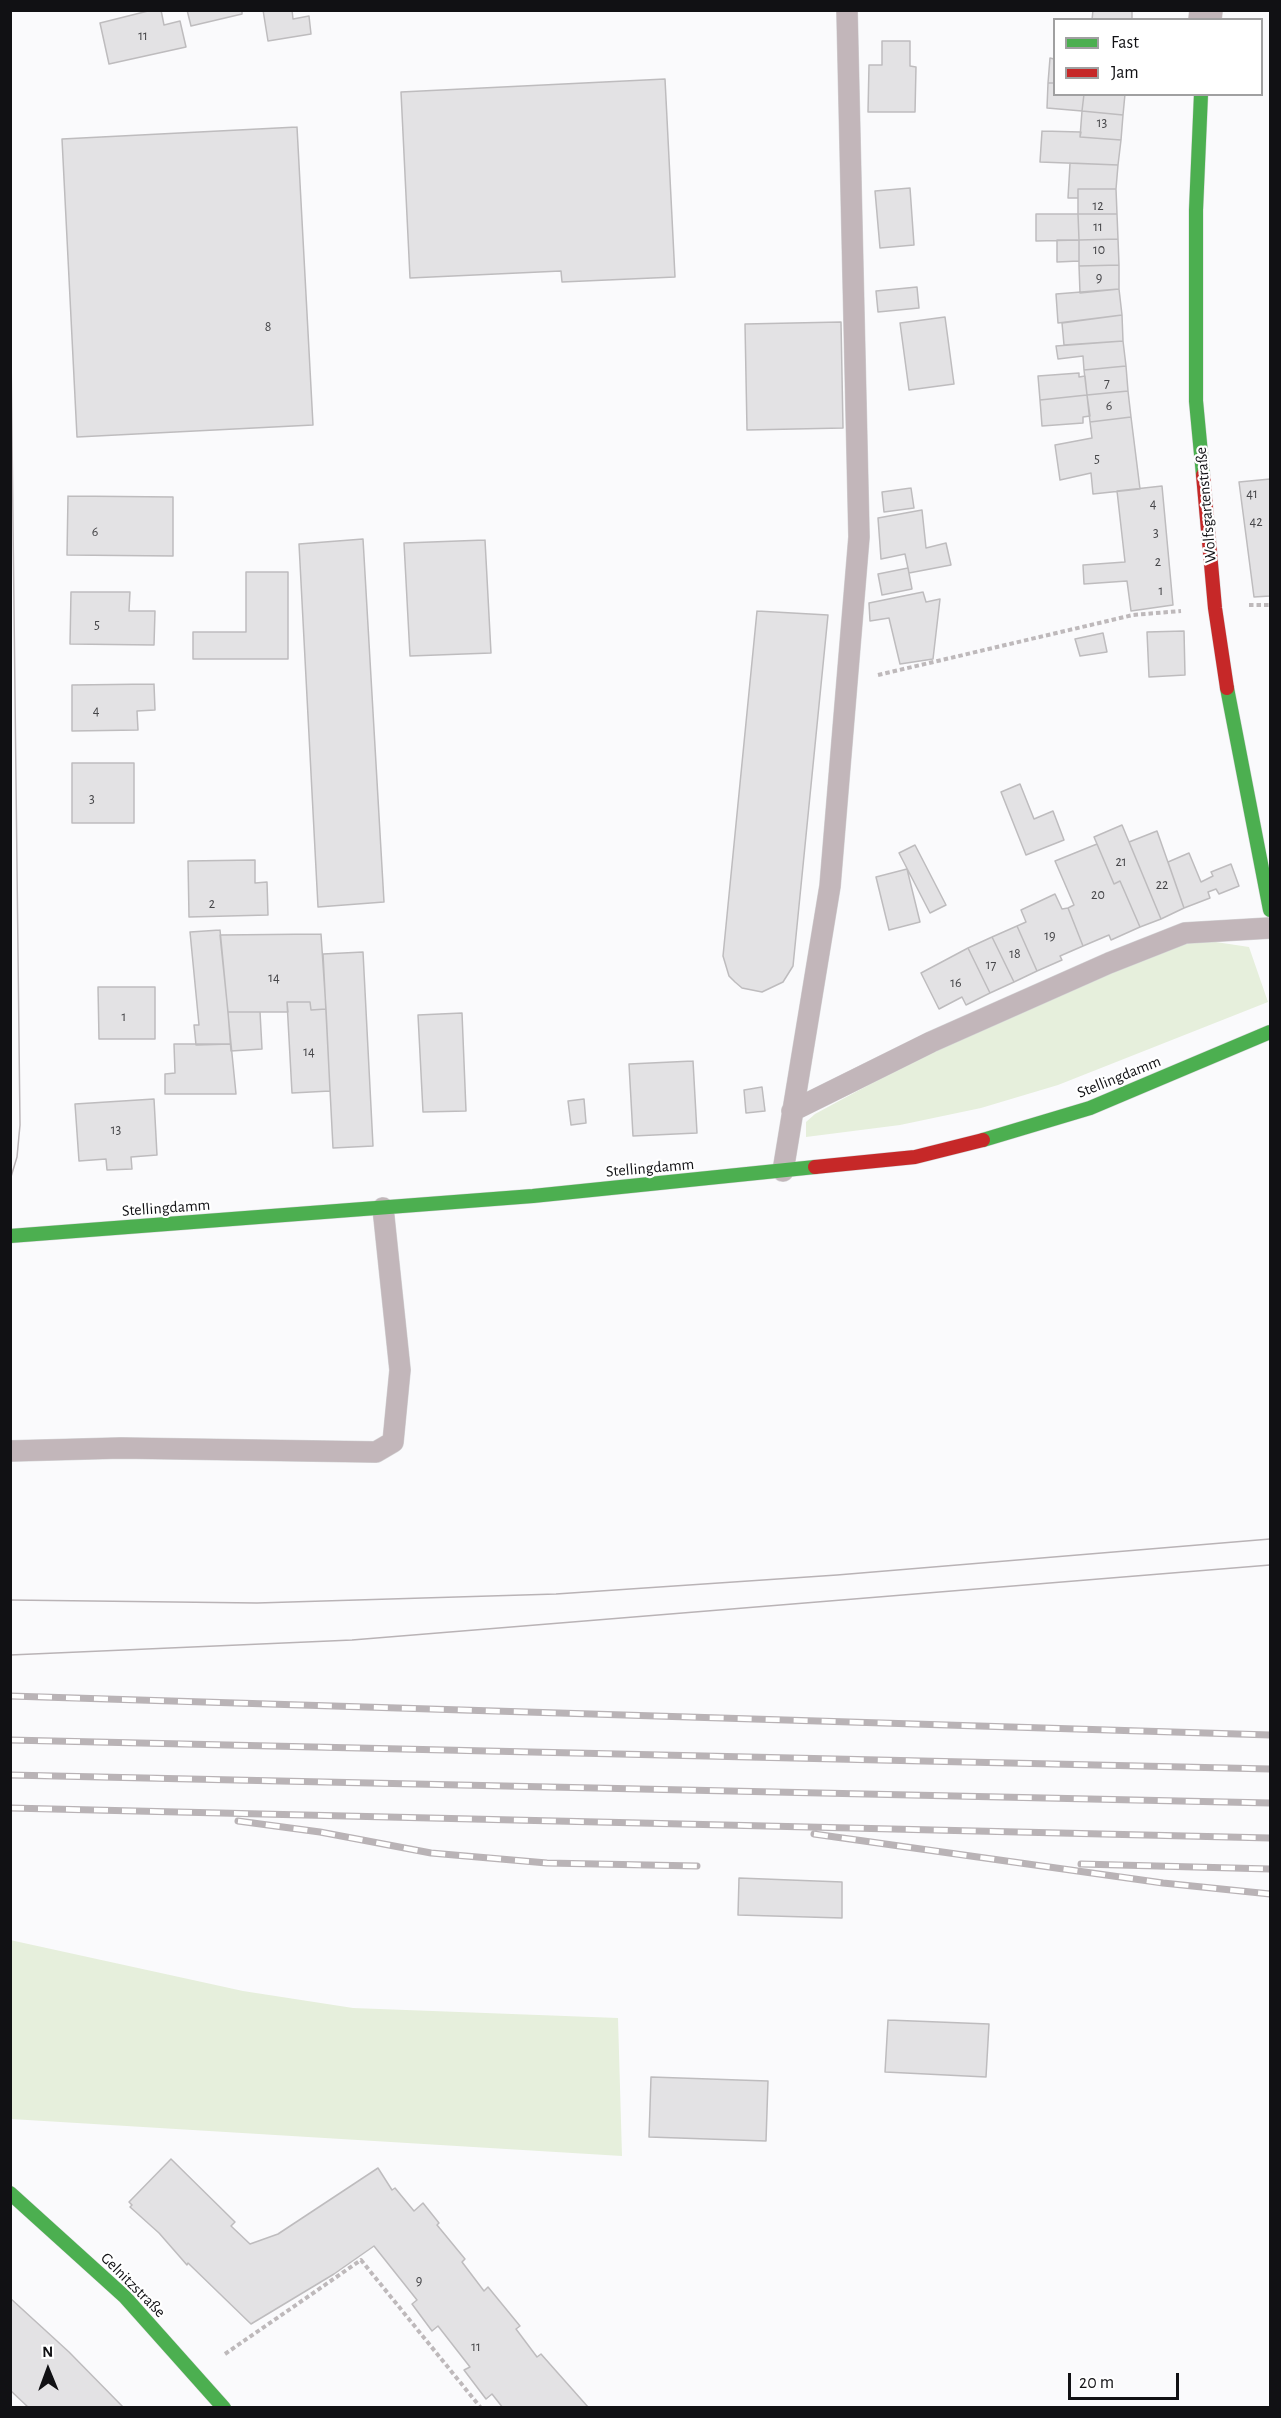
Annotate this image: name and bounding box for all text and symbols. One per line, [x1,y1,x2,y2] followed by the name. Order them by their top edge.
[1053,18,1263,96] legend
[138,28,148,44] house number: 11
[1111,34,1139,52] text: Fast
[1111,64,1139,82] text: Jam
[1097,115,1107,131] house number: 13
[1092,198,1104,214] house number: 12
[1093,219,1103,235] house number: 11
[1093,242,1105,258] house number: 10
[1096,270,1102,286] house number: 9
[265,319,271,335] house number: 8
[1104,375,1110,391] house number: 7
[1106,398,1112,414] house number: 6
[1191,446,1221,564] street label: Wolfsgartenstraße
[1094,451,1100,467] house number: 5
[1246,486,1258,502] house number: 41
[1150,496,1156,512] house number: 4
[1249,514,1263,530] house number: 42
[92,524,98,540] house number: 6
[1153,525,1159,541] house number: 3
[1155,554,1161,570] house number: 2
[1159,583,1163,599] house number: 1
[94,617,100,633] house number: 5
[93,703,99,719] house number: 4
[89,791,95,807] house number: 3
[1115,854,1127,870] house number: 21
[1156,877,1168,893] house number: 22
[1091,887,1105,903] house number: 20
[209,896,215,912] house number: 2
[1044,928,1056,944] house number: 19
[1009,946,1021,962] house number: 18
[986,957,996,973] house number: 17
[268,970,280,986] house number: 14
[950,975,962,991] house number: 16
[122,1009,126,1025] house number: 1
[303,1044,315,1060] house number: 14
[1074,1052,1164,1102] street label: Stellingdamm
[111,1122,121,1138] house number: 13
[605,1155,695,1181] street label: Stellingdamm
[121,1195,211,1221] street label: Stellingdamm
[96,2248,170,2322] street label: Gelnitzstraße
[416,2273,422,2289] house number: 9
[471,2339,481,2355] house number: 11
[18,2340,78,2400] north arrow
[42,2344,53,2360] text: N
[1071,2361,1182,2399] scale bar
[1079,2374,1114,2392] text: 20 m

